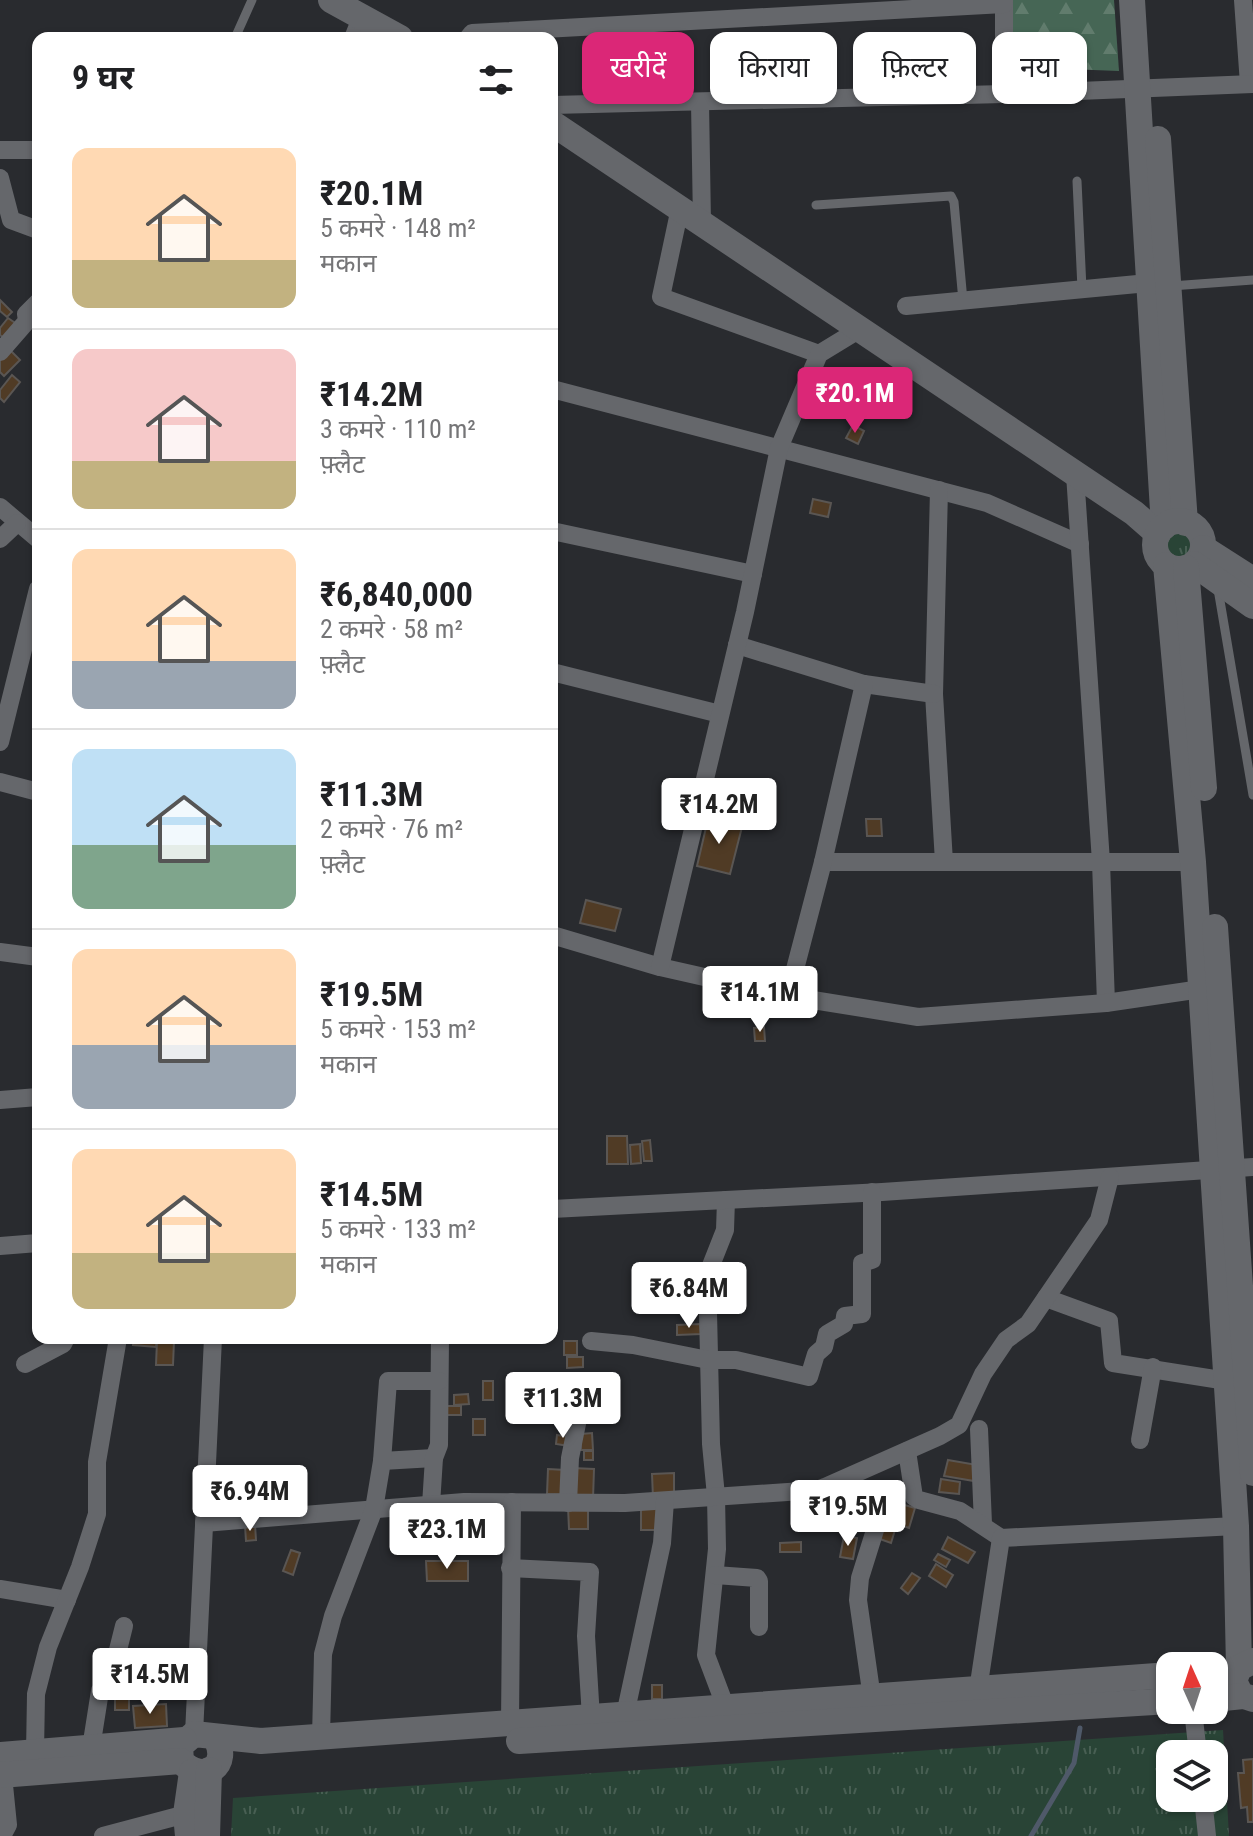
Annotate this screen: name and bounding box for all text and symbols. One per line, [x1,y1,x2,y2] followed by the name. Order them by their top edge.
[582,32,694,104] chip: खरीदें
[710,32,837,104] chip: किराया
[853,32,976,104] chip: फ़िल्टर
[992,32,1087,104] chip: नया
[72,57,134,97] text: 9 घर
[474,58,518,102] icon: filters
[320,173,423,213] text: ₹20.1M
[136,180,232,276] icon: home
[320,213,476,243] text: 5 कमरे · 148 m²
[320,248,377,278] text: मकान
[790,367,920,435] pin: ₹20.1M
[320,374,423,414] text: ₹14.2M
[816,378,895,408] text: ₹20.1M
[136,381,232,477] icon: home
[320,414,476,444] text: 3 कमरे · 110 m²
[320,449,365,479] text: फ़्लैट
[320,574,473,614] text: ₹6,840,000
[136,581,232,677] icon: home
[320,614,463,644] text: 2 कमरे · 58 m²
[320,649,365,679] text: फ़्लैट
[320,774,423,814] text: ₹11.3M
[654,778,784,846] pin: ₹14.2M
[136,781,232,877] icon: home
[680,789,759,819] text: ₹14.2M
[320,814,463,844] text: 2 कमरे · 76 m²
[320,849,365,879] text: फ़्लैट
[695,966,825,1034] pin: ₹14.1M
[320,974,423,1014] text: ₹19.5M
[721,977,800,1007] text: ₹14.1M
[136,981,232,1077] icon: home
[320,1014,476,1044] text: 5 कमरे · 153 m²
[320,1049,377,1079] text: मकान
[320,1174,423,1214] text: ₹14.5M
[136,1181,232,1277] icon: home
[320,1214,476,1244] text: 5 कमरे · 133 m²
[320,1249,377,1279] text: मकान
[624,1262,754,1330] pin: ₹6.84M
[650,1273,729,1303] text: ₹6.84M
[498,1372,628,1440] pin: ₹11.3M
[524,1383,603,1413] text: ₹11.3M
[185,1465,315,1533] pin: ₹6.94M
[211,1476,290,1506] text: ₹6.94M
[783,1480,913,1548] pin: ₹19.5M
[809,1491,888,1521] text: ₹19.5M
[382,1503,512,1571] pin: ₹23.1M
[408,1514,487,1544] text: ₹23.1M
[85,1648,215,1716] pin: ₹14.5M
[1156,1652,1228,1724] north arrow
[1156,1652,1228,1812] map controls
[111,1659,190,1689] text: ₹14.5M
[1156,1740,1228,1812] button: layers

